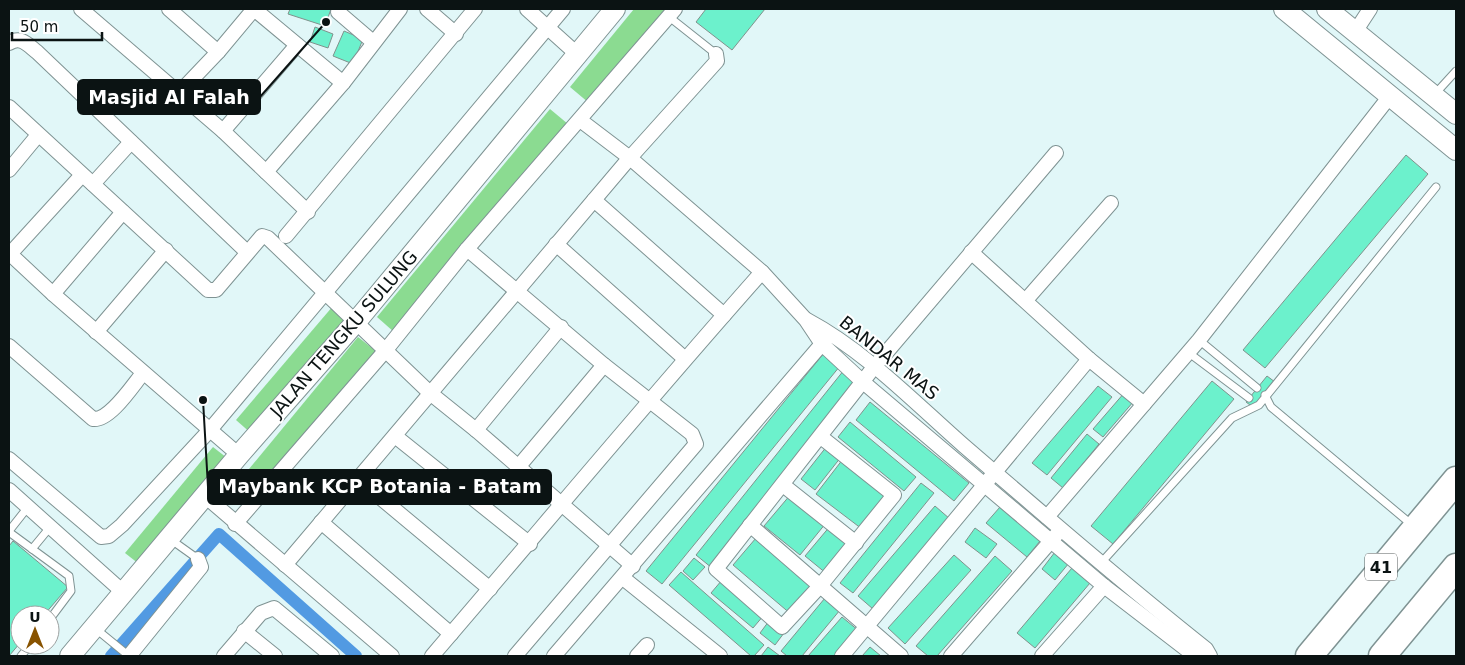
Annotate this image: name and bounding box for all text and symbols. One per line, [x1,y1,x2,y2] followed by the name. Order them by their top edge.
[12,10,102,42] scale bar
[20,18,58,36] text: 50 m
[78,80,260,114] callout: Masjid Al Falah
[88,86,250,108] text: Masjid Al Falah
[265,246,422,422] street label: JALAN TENGKU SULUNG
[836,311,943,404] street label: BANDAR MAS
[208,470,551,504] callout: Maybank KCP Botania - Batam
[218,475,542,497] text: Maybank KCP Botania - Batam
[1365,554,1397,580] road number: 41
[10,605,60,655] north arrow
[29,609,41,625] text: U

